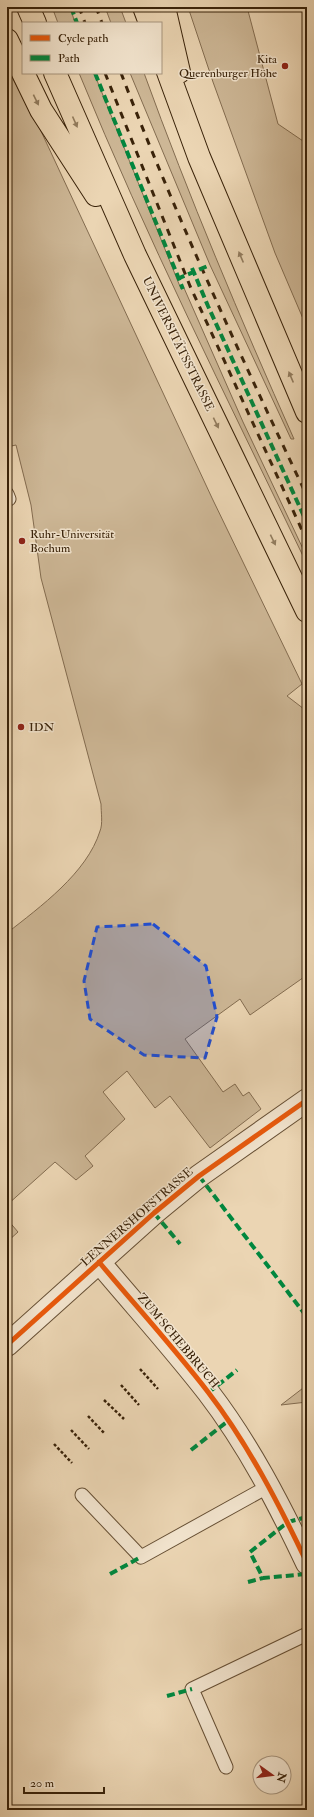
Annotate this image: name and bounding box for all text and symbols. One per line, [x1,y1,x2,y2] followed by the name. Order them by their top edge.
[22,22,162,74] legend
[58,31,109,46] text: Cycle path
[58,51,81,66] text: Path
[179,52,278,81] place label: Kita Querenburger Höhe
[280,61,290,71] marker: Kita Querenburger Höhe
[33,94,39,106] one-way arrow
[73,116,79,128] one-way arrow
[238,251,244,262] one-way arrow
[139,274,217,414] street label: UNIVERSITÄTSSTRASSE
[288,371,294,382] one-way arrow
[213,417,219,429] one-way arrow
[30,527,114,556] place label: Ruhr-Universität Bochum
[269,534,276,546] one-way arrow
[17,536,27,546] marker: Ruhr-Universität Bochum
[29,720,54,735] place label: IDN
[16,722,26,732] marker: IDN
[78,1164,196,1270] street label: LENNERSHOFSTRASSE
[134,1290,222,1392] street label: ZUM SCHEBBRUCH
[252,1755,292,1795] north arrow
[24,1769,104,1795] scale bar
[273,1770,289,1785] text: N
[30,1776,55,1791] text: 20 m

